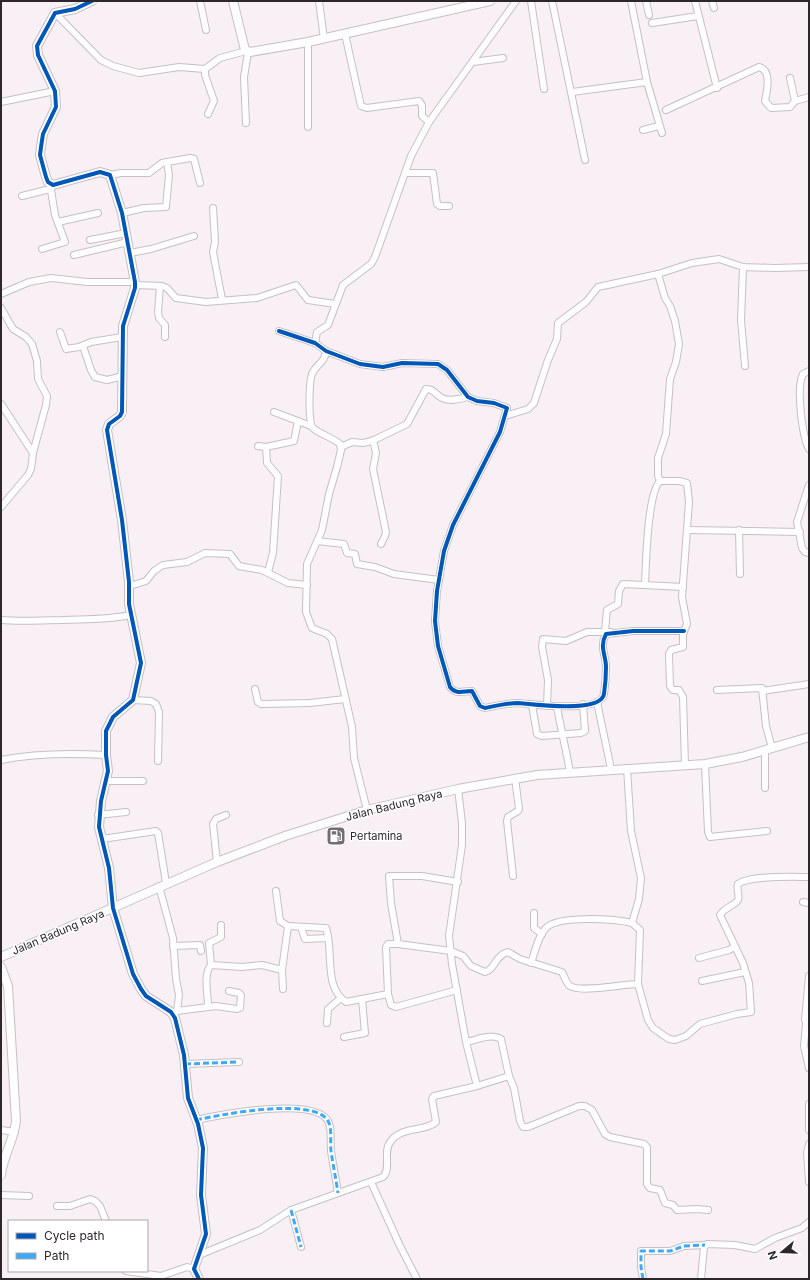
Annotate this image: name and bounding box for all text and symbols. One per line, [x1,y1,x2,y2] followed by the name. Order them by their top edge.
[344,786,444,824] street label: Jalan Badung Raya
[325,825,347,847] fuel station icon: Pertamina
[350,829,403,843] place label: Pertamina
[10,906,106,958] street label: Jalan Badung Raya
[8,1220,148,1272] legend
[44,1228,105,1243] text: Cycle path
[762,1232,802,1272] north arrow
[44,1248,69,1263] text: Path
[765,1249,781,1262] text: N

